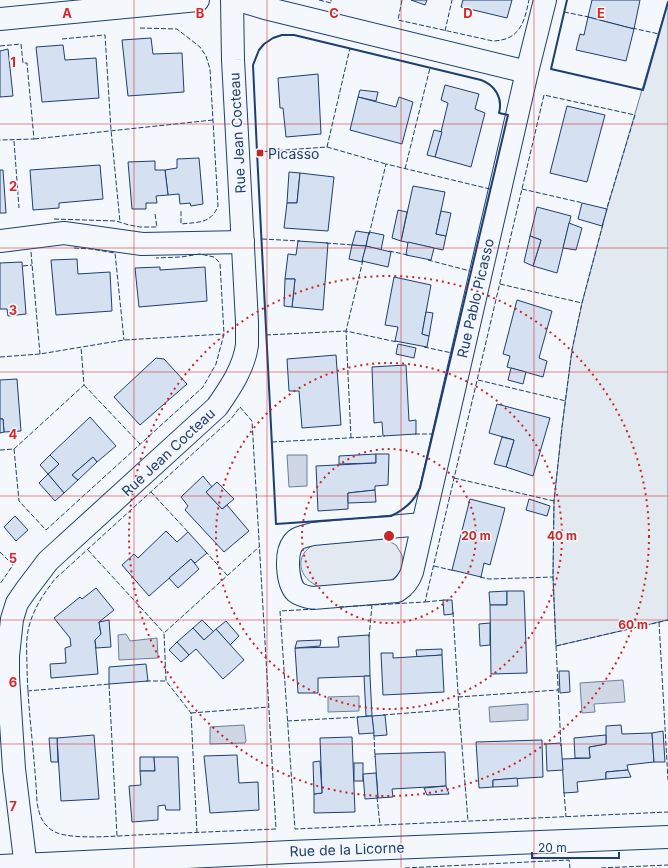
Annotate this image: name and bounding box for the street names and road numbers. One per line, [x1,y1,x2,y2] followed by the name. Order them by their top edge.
[225,72,249,194] street label: Rue Jean Cocteau
[453,237,497,359] street label: Rue Pablo Picasso
[118,404,218,500] street label: Rue Jean Cocteau
[289,839,405,859] street label: Rue de la Licorne

